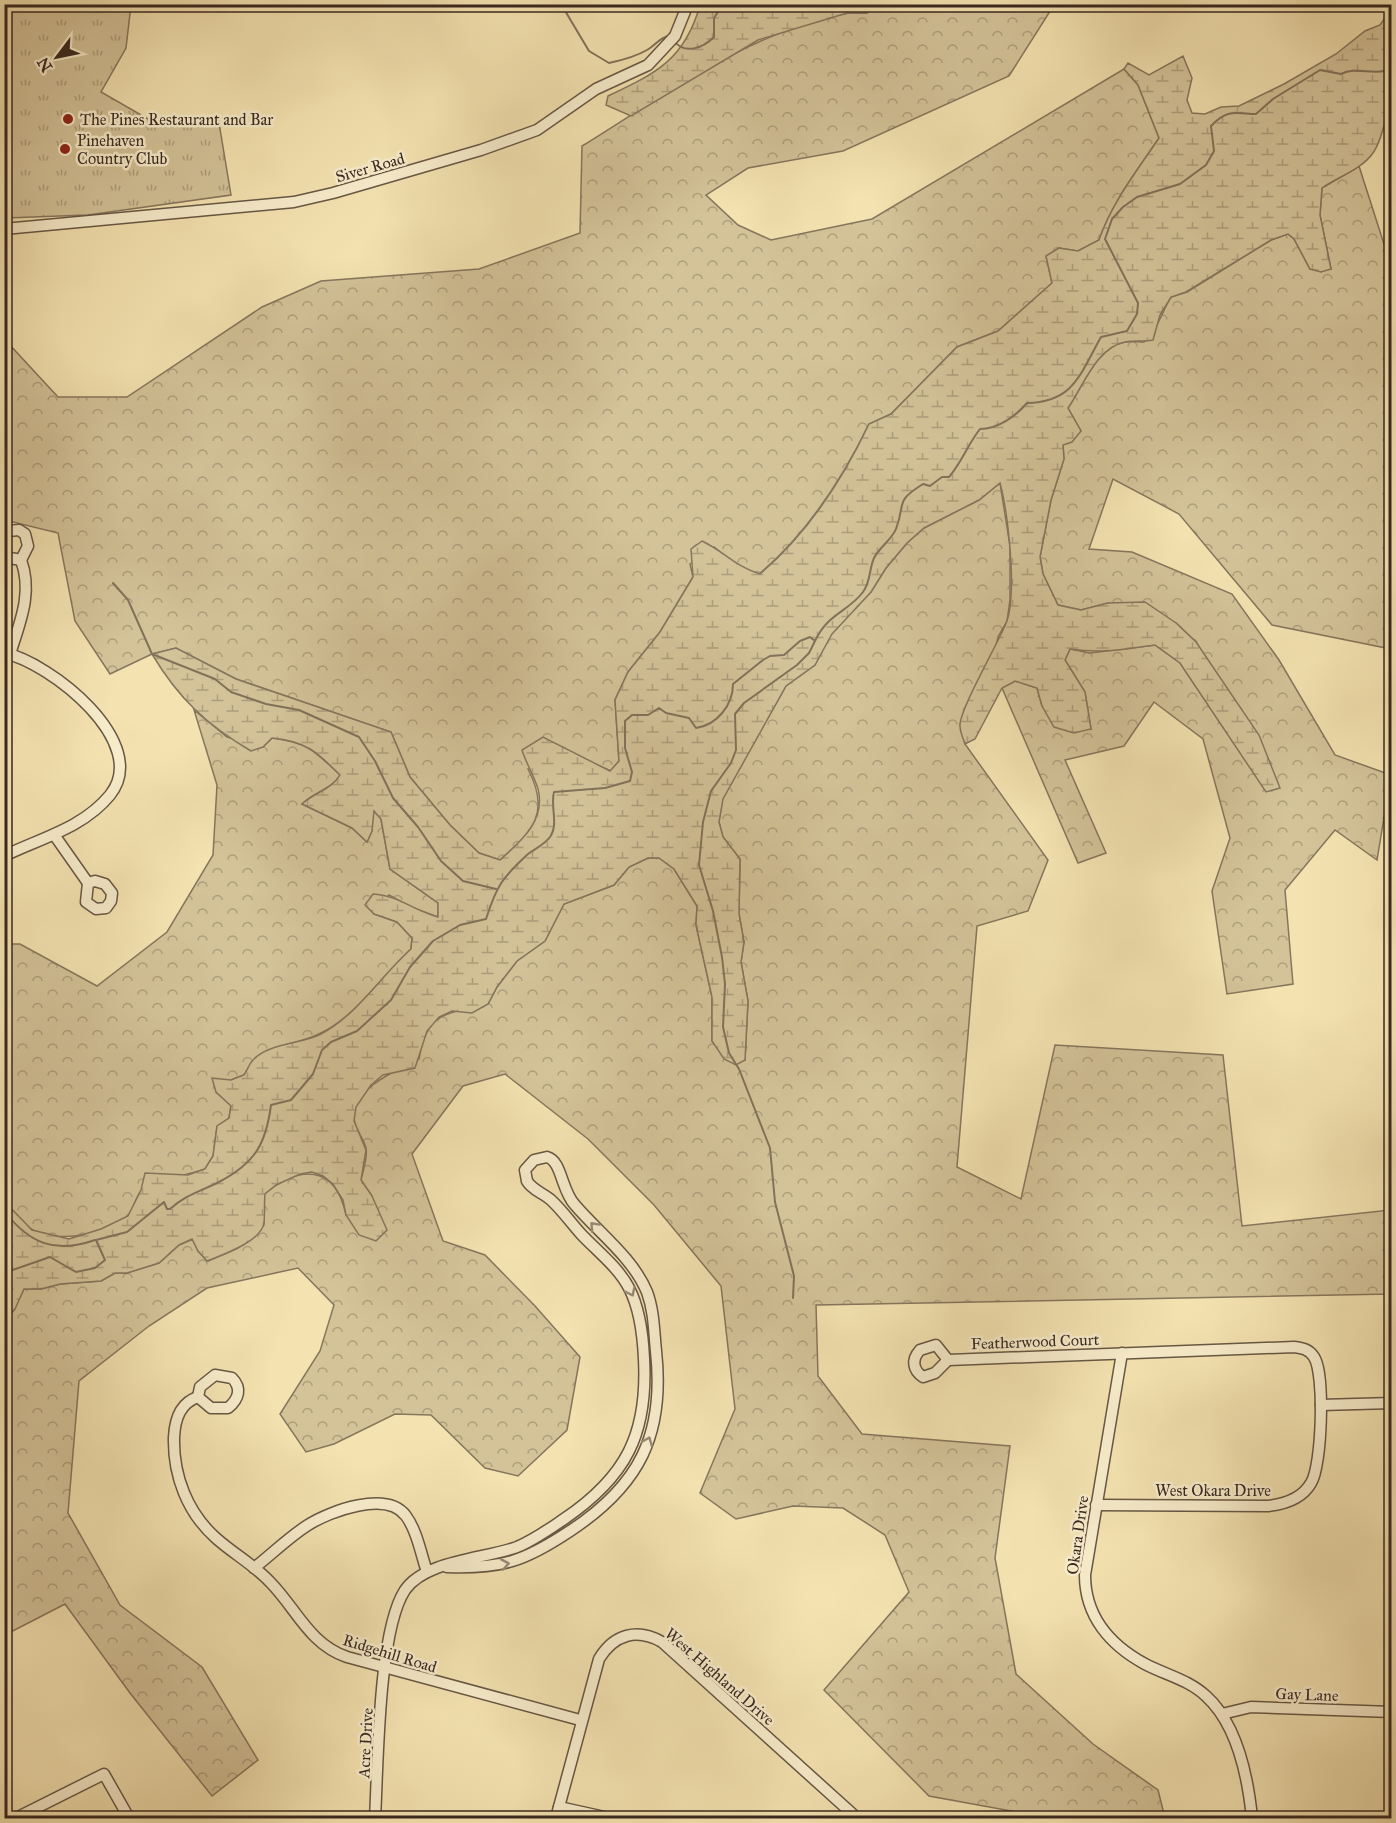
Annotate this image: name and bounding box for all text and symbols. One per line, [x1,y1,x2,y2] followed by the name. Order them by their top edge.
[27,27,87,87] north arrow
[33,54,56,75] text: N
[80,110,273,129] place label: The Pines Restaurant and Bar
[61,112,75,126] marker: The Pines Restaurant and Bar
[77,131,167,168] place label: Pinehaven Country Club
[58,142,72,156] marker: Pinehaven Country Club
[333,149,407,186] street label: Siver Road
[590,1222,601,1232] one-way arrow
[623,1286,635,1297] one-way arrow
[971,1330,1100,1353] street label: Featherwood Court
[641,1436,653,1447] one-way arrow
[1155,1481,1271,1500] street label: West Okara Drive
[1063,1494,1092,1576] street label: Okara Drive
[500,1558,510,1570] one-way arrow
[660,1624,779,1730] street label: West Highland Drive
[340,1630,439,1678] street label: Ridgehill Road
[1275,1684,1339,1705] street label: Gay Lane
[354,1707,377,1780] street label: Acre Drive

